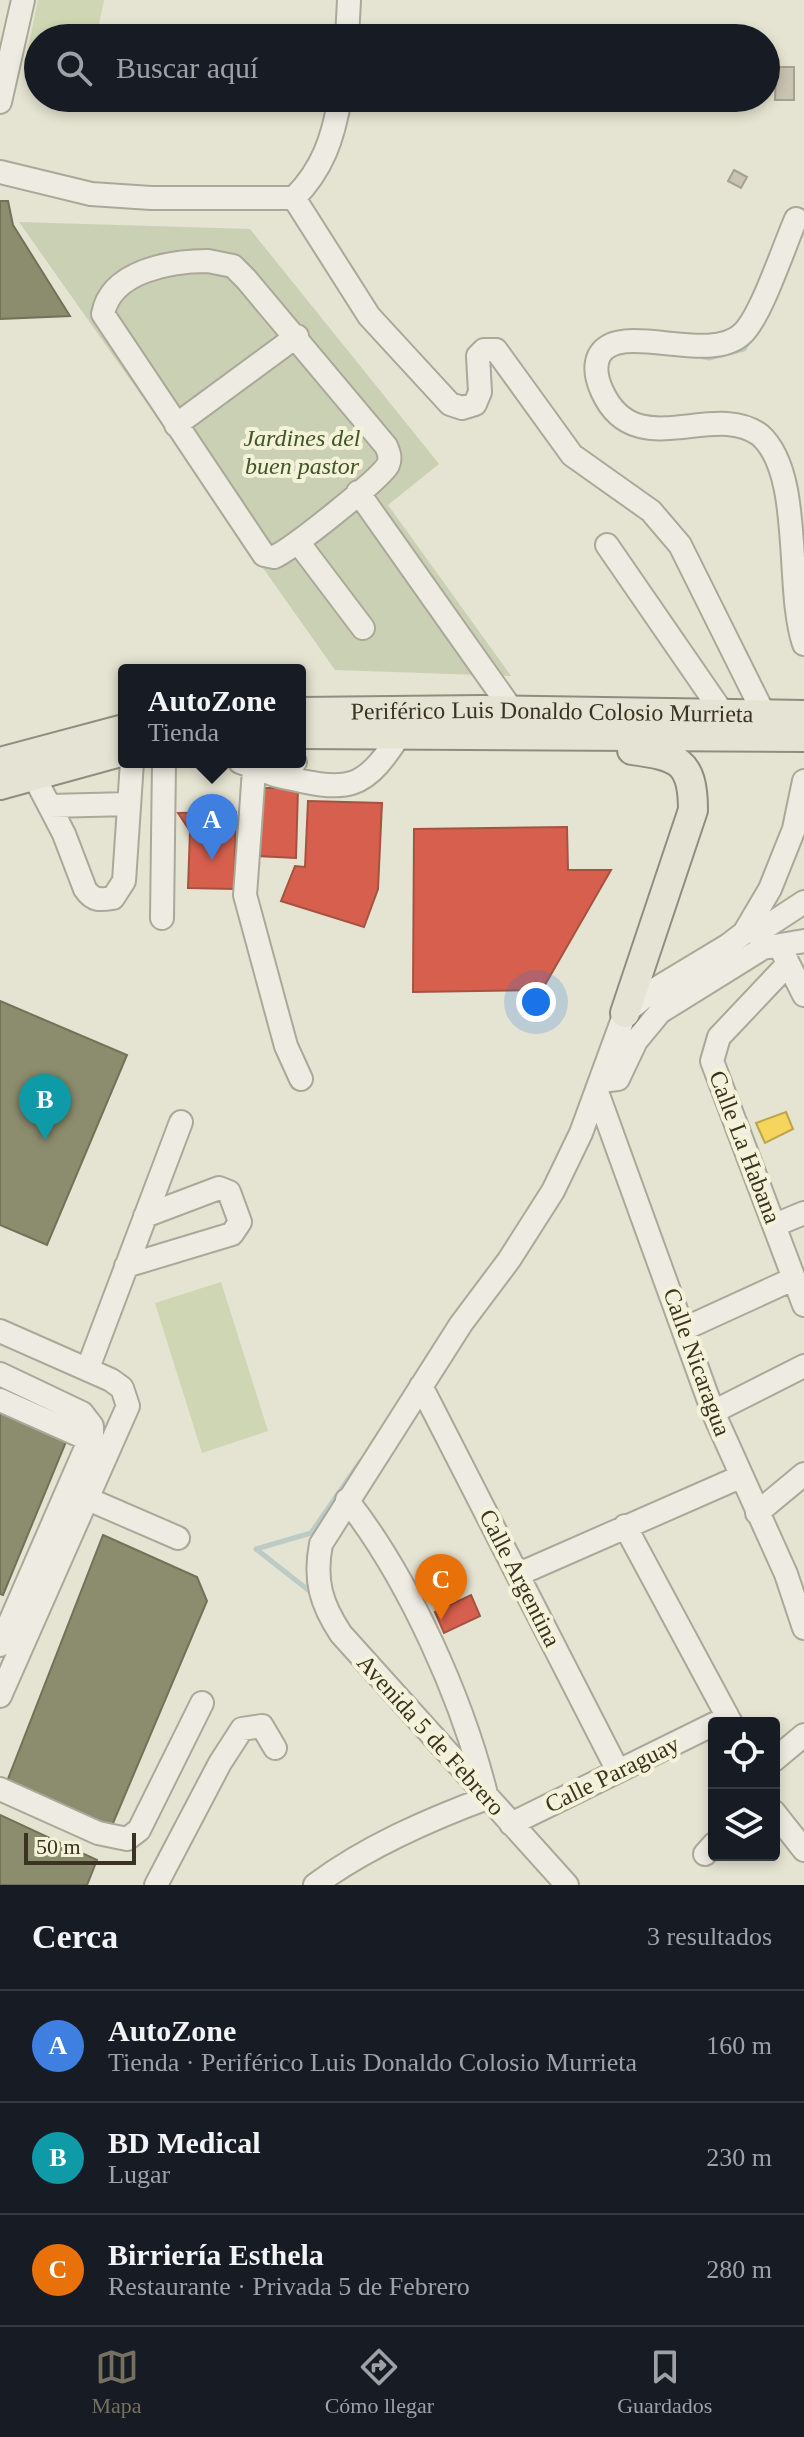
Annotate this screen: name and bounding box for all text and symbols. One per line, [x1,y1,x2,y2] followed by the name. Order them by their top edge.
[24,24,780,112] search box
[52,46,96,90] icon: search
[116,51,258,84] text: Buscar aquí
[243,425,361,479] park label: Jardines del buen pastor
[118,664,306,768] popup
[148,684,276,717] text: AutoZone
[350,697,754,727] street label: Periférico Luis Donaldo Colosio Murrieta
[148,718,219,747] text: Tienda
[186,794,238,860] pin: A
[516,982,556,1022] your location
[704,1067,786,1227] street label: Calle La Habana
[19,1074,71,1140] pin: B
[658,1285,736,1440] street label: Calle Nicaragua
[474,1505,566,1651] street label: Calle Argentina
[415,1554,467,1620] pin: C
[352,1649,510,1821] street label: Avenida 5 de Febrero
[708,1717,780,1861] map controls
[708,1717,780,1789] button: locate
[541,1730,683,1818] street label: Calle Paraguay
[708,1789,780,1861] button: layers
[24,1829,136,1865] scale bar
[36,1834,81,1859] text: 50 m
[32,1918,118,1955] text: Cerca
[647,1922,772,1951] text: 3 resultados
[108,2014,236,2047] text: AutoZone
[49,2031,67,2060] text: A
[706,2031,772,2060] text: 160 m
[108,2048,637,2077] text: Tienda · Periférico Luis Donaldo Colosio Murrieta
[108,2126,260,2159] text: BD Medical
[49,2143,67,2172] text: B
[706,2143,772,2172] text: 230 m
[108,2160,170,2189] text: Lugar
[108,2238,324,2271] text: Birriería Esthela
[49,2255,67,2284] text: C
[706,2255,772,2284] text: 280 m
[108,2272,470,2301] text: Restaurante · Privada 5 de Febrero
[92,2345,142,2419] tab: Mapa
[325,2345,434,2419] tab: Cómo llegar
[617,2345,712,2419] tab: Guardados

